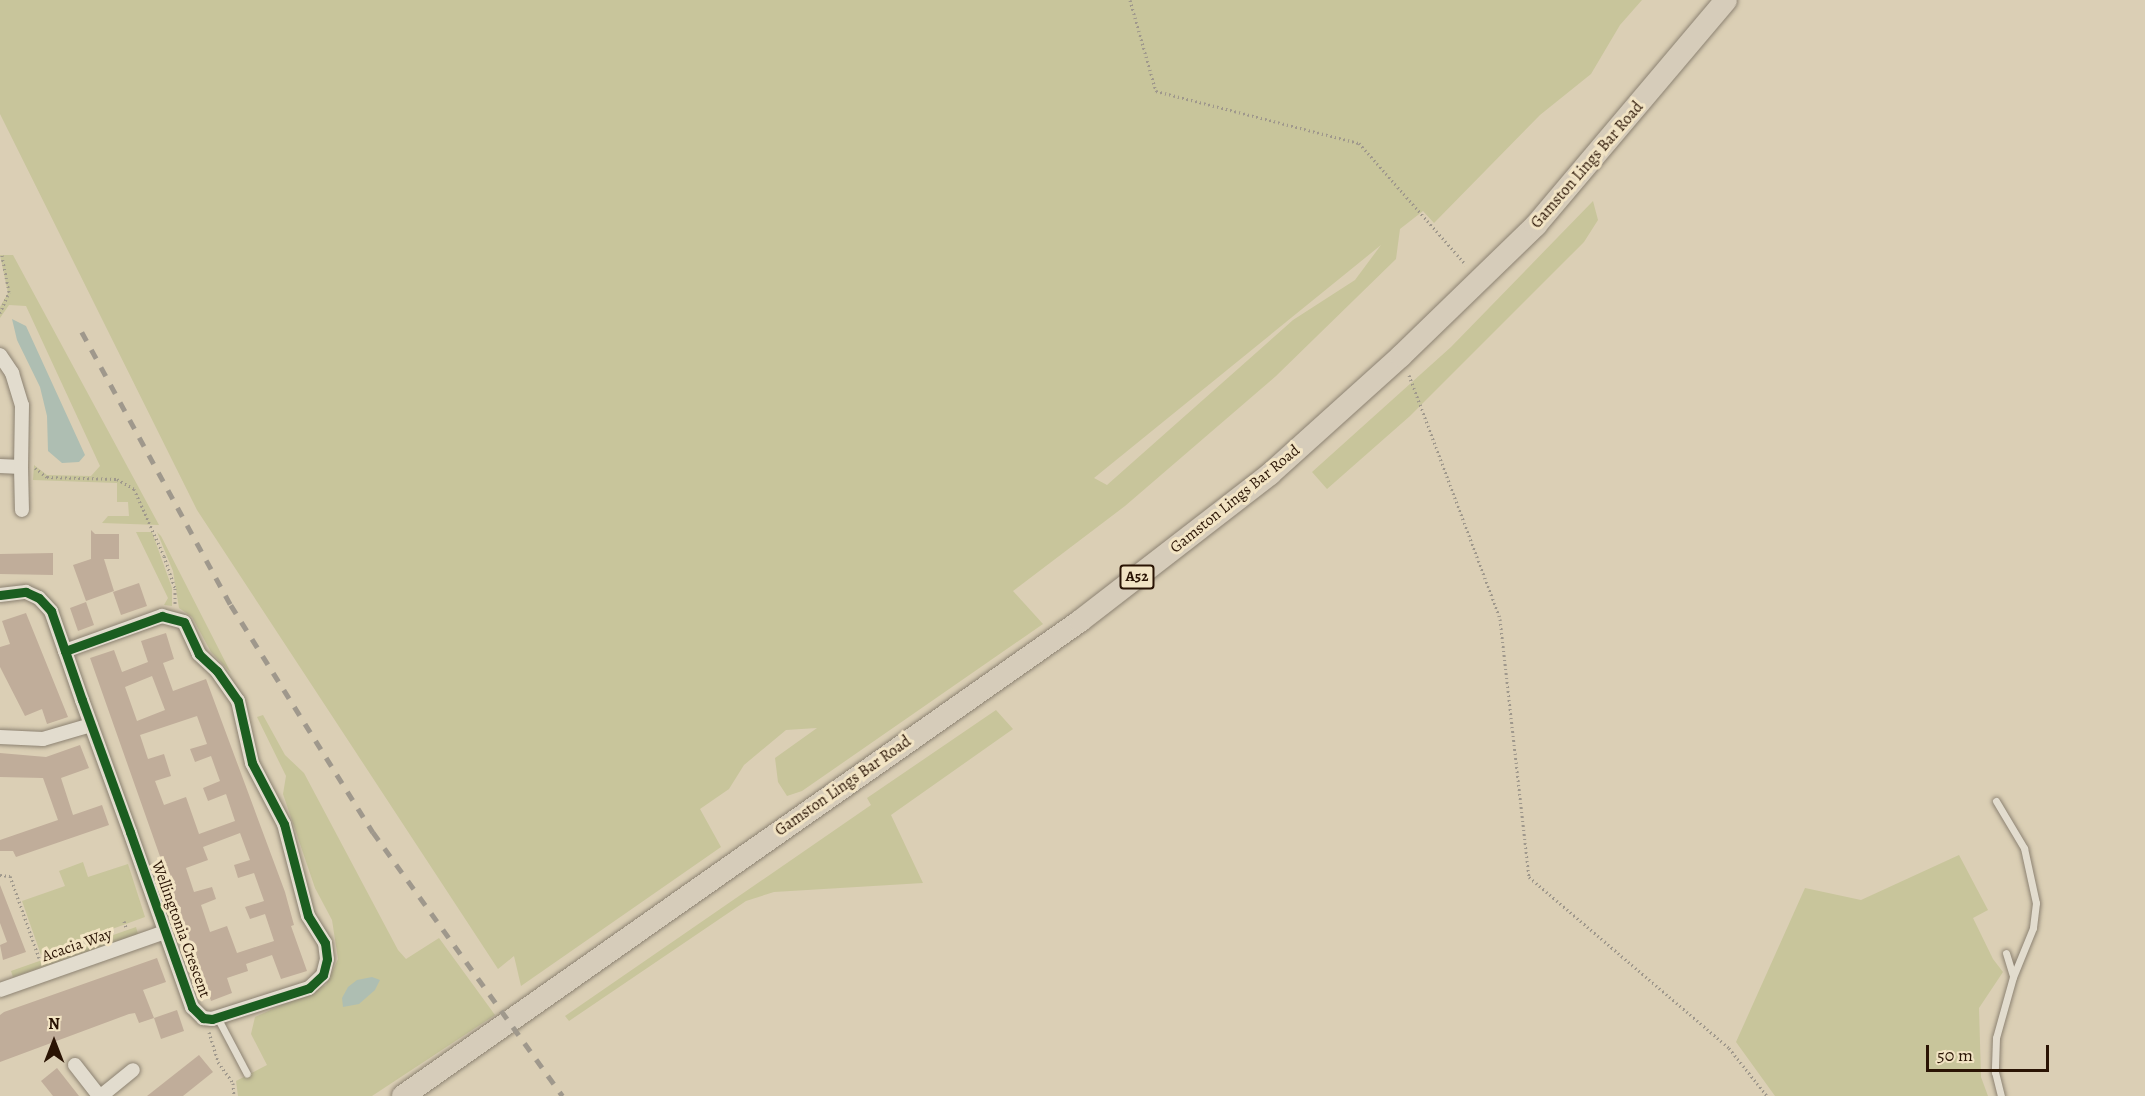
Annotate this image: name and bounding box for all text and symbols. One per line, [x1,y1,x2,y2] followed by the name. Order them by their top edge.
[1527,98,1647,232] street label: Gamston Lings Bar Road
[1166,441,1304,557] street label: Gamston Lings Bar Road
[1119,565,1155,589] road number: A52
[771,732,915,840] street label: Gamston Lings Bar Road
[147,858,215,1000] street label: Wellingtonia Crescent
[39,924,115,966] street label: Acacia Way
[24,1012,84,1072] north arrow
[48,1013,60,1035] text: N
[1929,1033,2052,1071] scale bar
[1937,1043,1973,1067] text: 50 m

